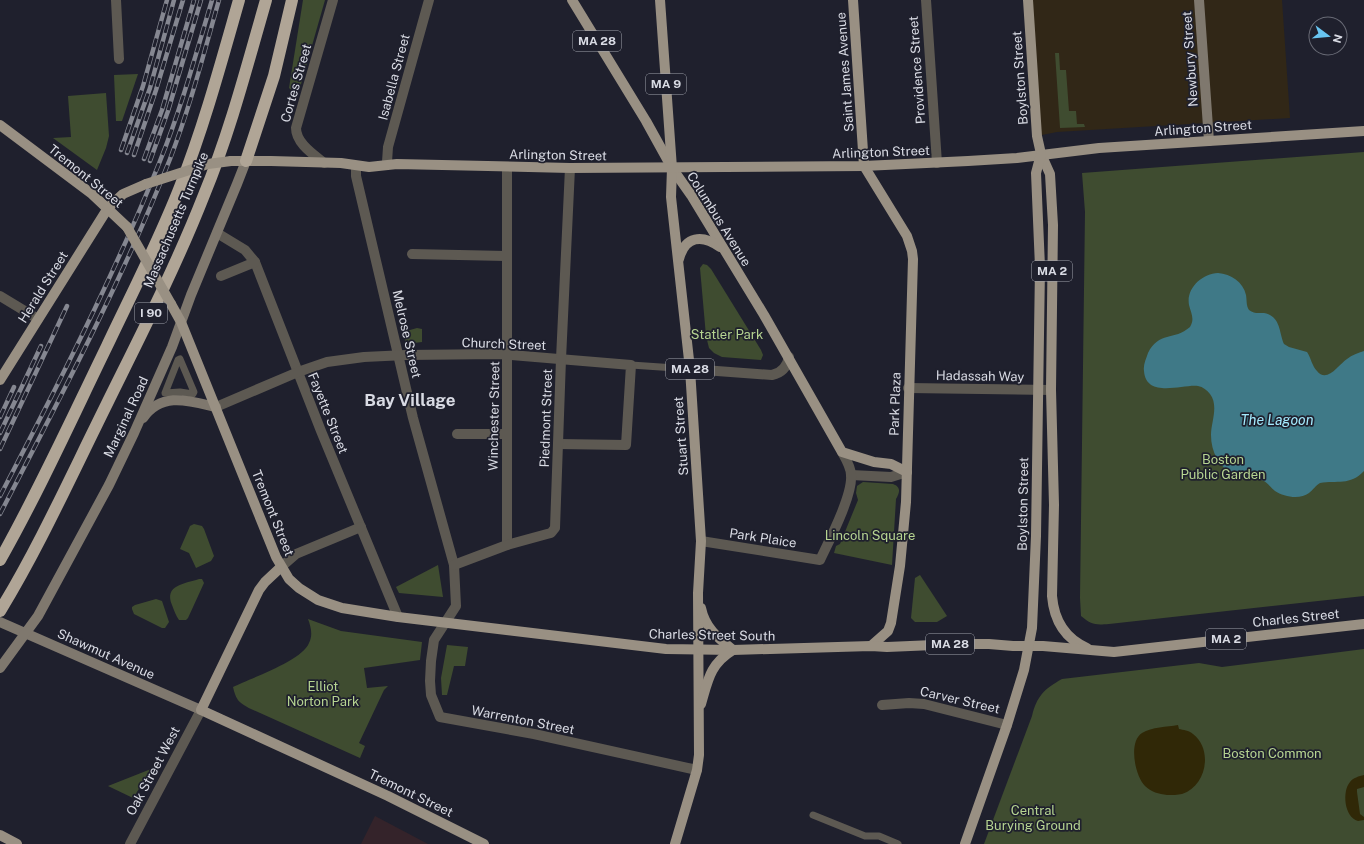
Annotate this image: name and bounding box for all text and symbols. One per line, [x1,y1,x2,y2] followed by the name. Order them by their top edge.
[1179,11,1201,107] street label: Newbury Street
[833,12,857,132] street label: Saint James Avenue
[906,15,928,125] street label: Providence Street
[1308,16,1348,56] north arrow
[573,31,621,51] road number: MA 28
[1009,31,1031,125] street label: Boylston Street
[375,32,413,122] street label: Isabella Street
[1331,33,1345,45] text: N
[278,42,314,124] street label: Cortes Street
[646,74,686,94] road number: MA 9
[1154,117,1252,139] street label: Arlington Street
[46,141,126,211] street label: Tremont Street
[832,143,930,161] street label: Arlington Street
[509,147,607,163] street label: Arlington Street
[141,150,211,290] street label: Massachusetts Turnpike
[684,169,754,269] street label: Columbus Avenue
[15,248,71,326] street label: Herald Street
[1032,261,1072,281] road number: MA 2
[390,288,424,380] street label: Melrose Street
[135,303,167,323] road number: I 90
[691,327,763,342] park label: Statler Park
[461,335,547,353] street label: Church Street
[666,359,714,379] road number: MA 28
[486,361,502,471] street label: Winchester Street
[537,368,555,468] street label: Piedmont Street
[936,368,1024,384] street label: Hadassah Way
[305,370,351,456] street label: Fayette Street
[886,372,904,436] street label: Park Plaza
[101,374,151,460] street label: Marginal Road
[364,390,456,410] district label: Bay Village
[671,396,691,476] street label: Stuart Street
[1241,412,1314,428] water label: The Lagoon
[1180,452,1266,482] park label: Boston Public Garden
[1015,457,1031,551] street label: Boylston Street
[249,468,297,558] street label: Tremont Street
[728,525,798,551] street label: Park Plaice
[825,528,915,543] park label: Lincoln Square
[1252,606,1340,630] street label: Charles Street
[55,626,157,682] street label: Shawmut Avenue
[649,626,775,644] street label: Charles Street South
[1206,629,1246,649] road number: MA 2
[926,634,974,654] road number: MA 28
[287,679,359,709] park label: Elliot Norton Park
[919,684,1001,716] street label: Carver Street
[470,703,576,737] street label: Warrenton Street
[123,724,183,818] street label: Oak Street West
[1222,746,1322,761] park label: Boston Common
[367,766,455,820] street label: Tremont Street
[985,803,1081,833] park label: Central Burying Ground

